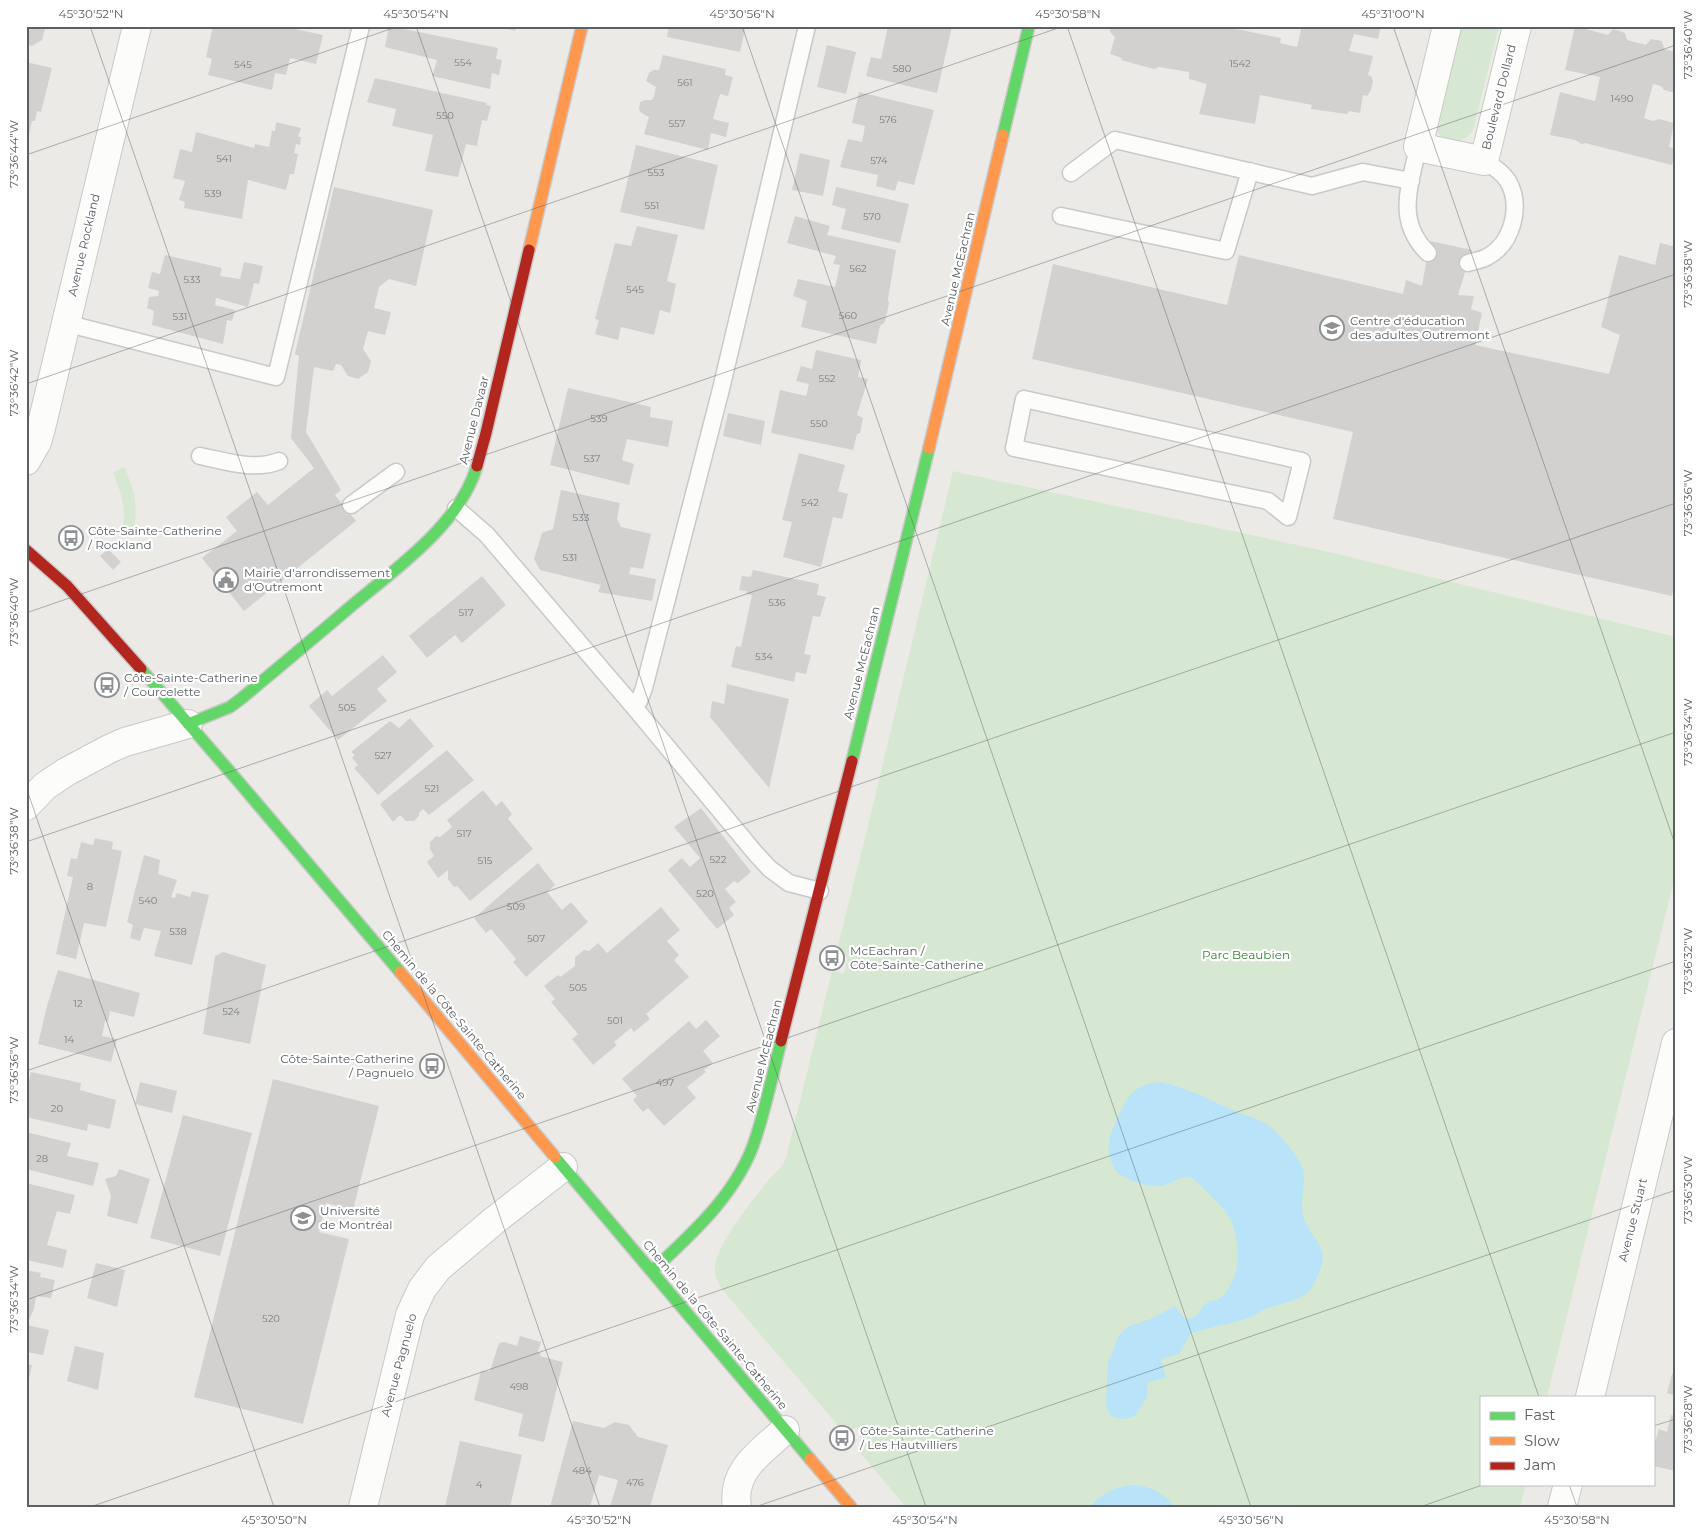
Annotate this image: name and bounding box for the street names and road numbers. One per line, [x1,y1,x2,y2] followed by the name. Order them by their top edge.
[1478,43,1519,151] street label: Boulevard Dollard
[64,192,103,298] street label: Avenue Rockland
[937,211,978,327] street label: Avenue McEachran
[455,374,492,466] street label: Avenue Davaar
[840,605,883,721] street label: Avenue McEachran
[379,927,530,1103] street label: Chemin de la Côte-Sainte-Catherine
[742,998,785,1114] street label: Avenue McEachran
[1615,1176,1650,1263] street label: Avenue Stuart
[640,1237,791,1413] street label: Chemin de la Côte-Sainte-Catherine
[378,1312,420,1418] street label: Avenue Pagnuelo

